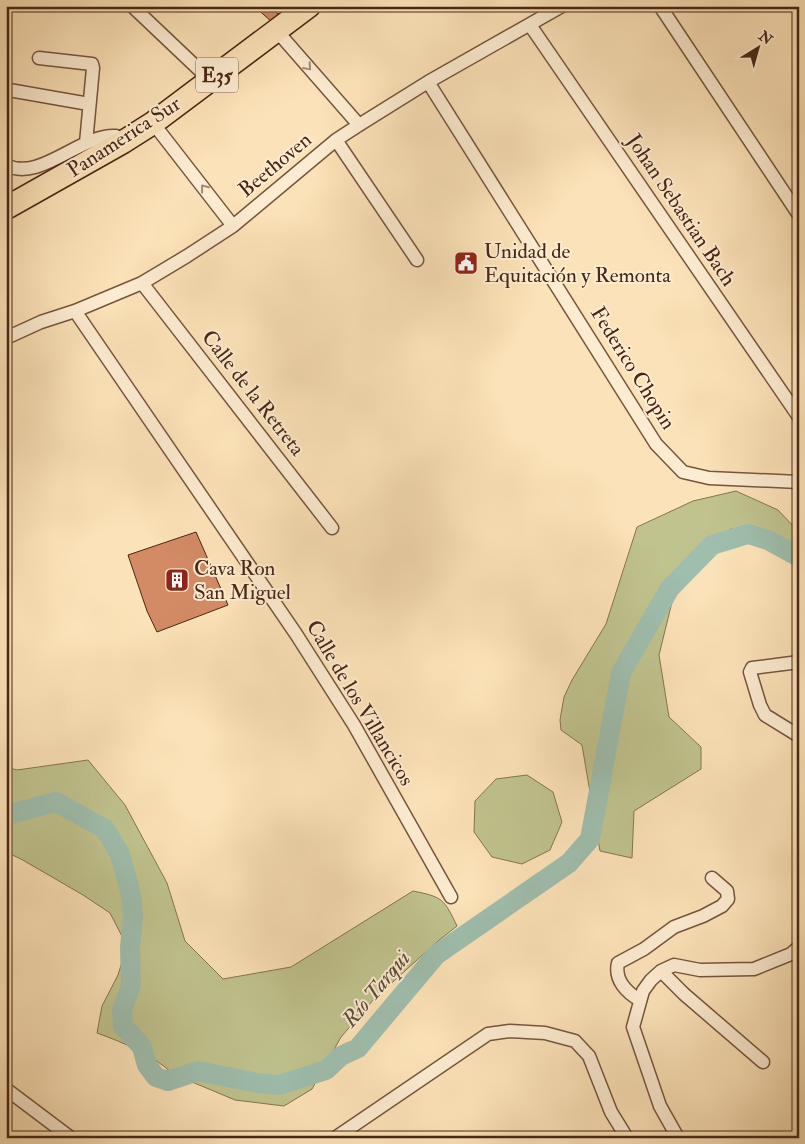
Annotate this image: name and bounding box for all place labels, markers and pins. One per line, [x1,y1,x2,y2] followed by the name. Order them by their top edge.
[484,238,671,289] place label: Unidad de Equitación y Remonta
[453,250,479,276] public building icon: Unidad de Equitación y Remonta
[194,555,292,606] place label: Cava Ron San Miguel
[164,567,190,593] building icon: Cava Ron San Miguel

